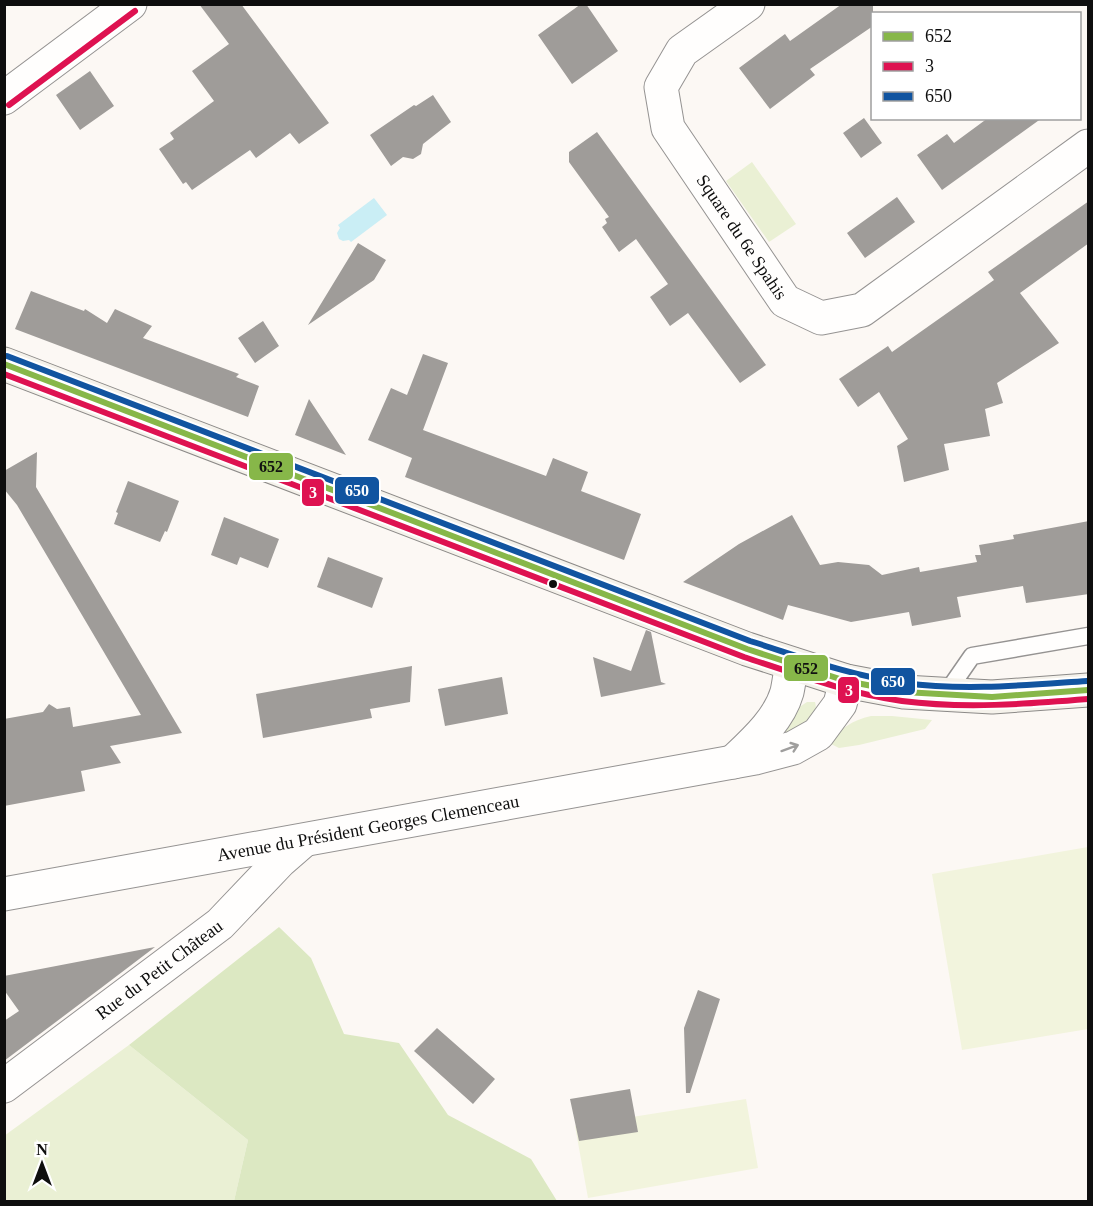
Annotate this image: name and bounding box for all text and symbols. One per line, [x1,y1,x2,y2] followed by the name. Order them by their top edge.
[871,12,1081,120] legend
[925,26,952,46] text: 652
[925,56,934,76] text: 3
[925,86,952,106] text: 650
[692,171,791,303] street label: Square du 6e Spahis
[248,452,294,481] line badge: 652
[259,458,283,475] text: 652
[334,476,380,505] line badge: 650
[301,478,325,507] line badge: 3
[345,482,369,499] text: 650
[309,484,317,501] text: 3
[547,578,559,590] unlabelled marker
[783,654,829,682] line badge: 652
[794,660,818,677] text: 652
[870,667,916,696] line badge: 650
[881,673,905,690] text: 650
[837,676,860,704] line badge: 3
[845,682,853,699] text: 3
[780,741,799,752] one-way arrow
[216,791,521,865] street label: Avenue du Président Georges Clemenceau
[92,916,226,1023] street label: Rue du Petit Château
[12,1134,72,1194] north arrow
[36,1141,48,1158] text: N

